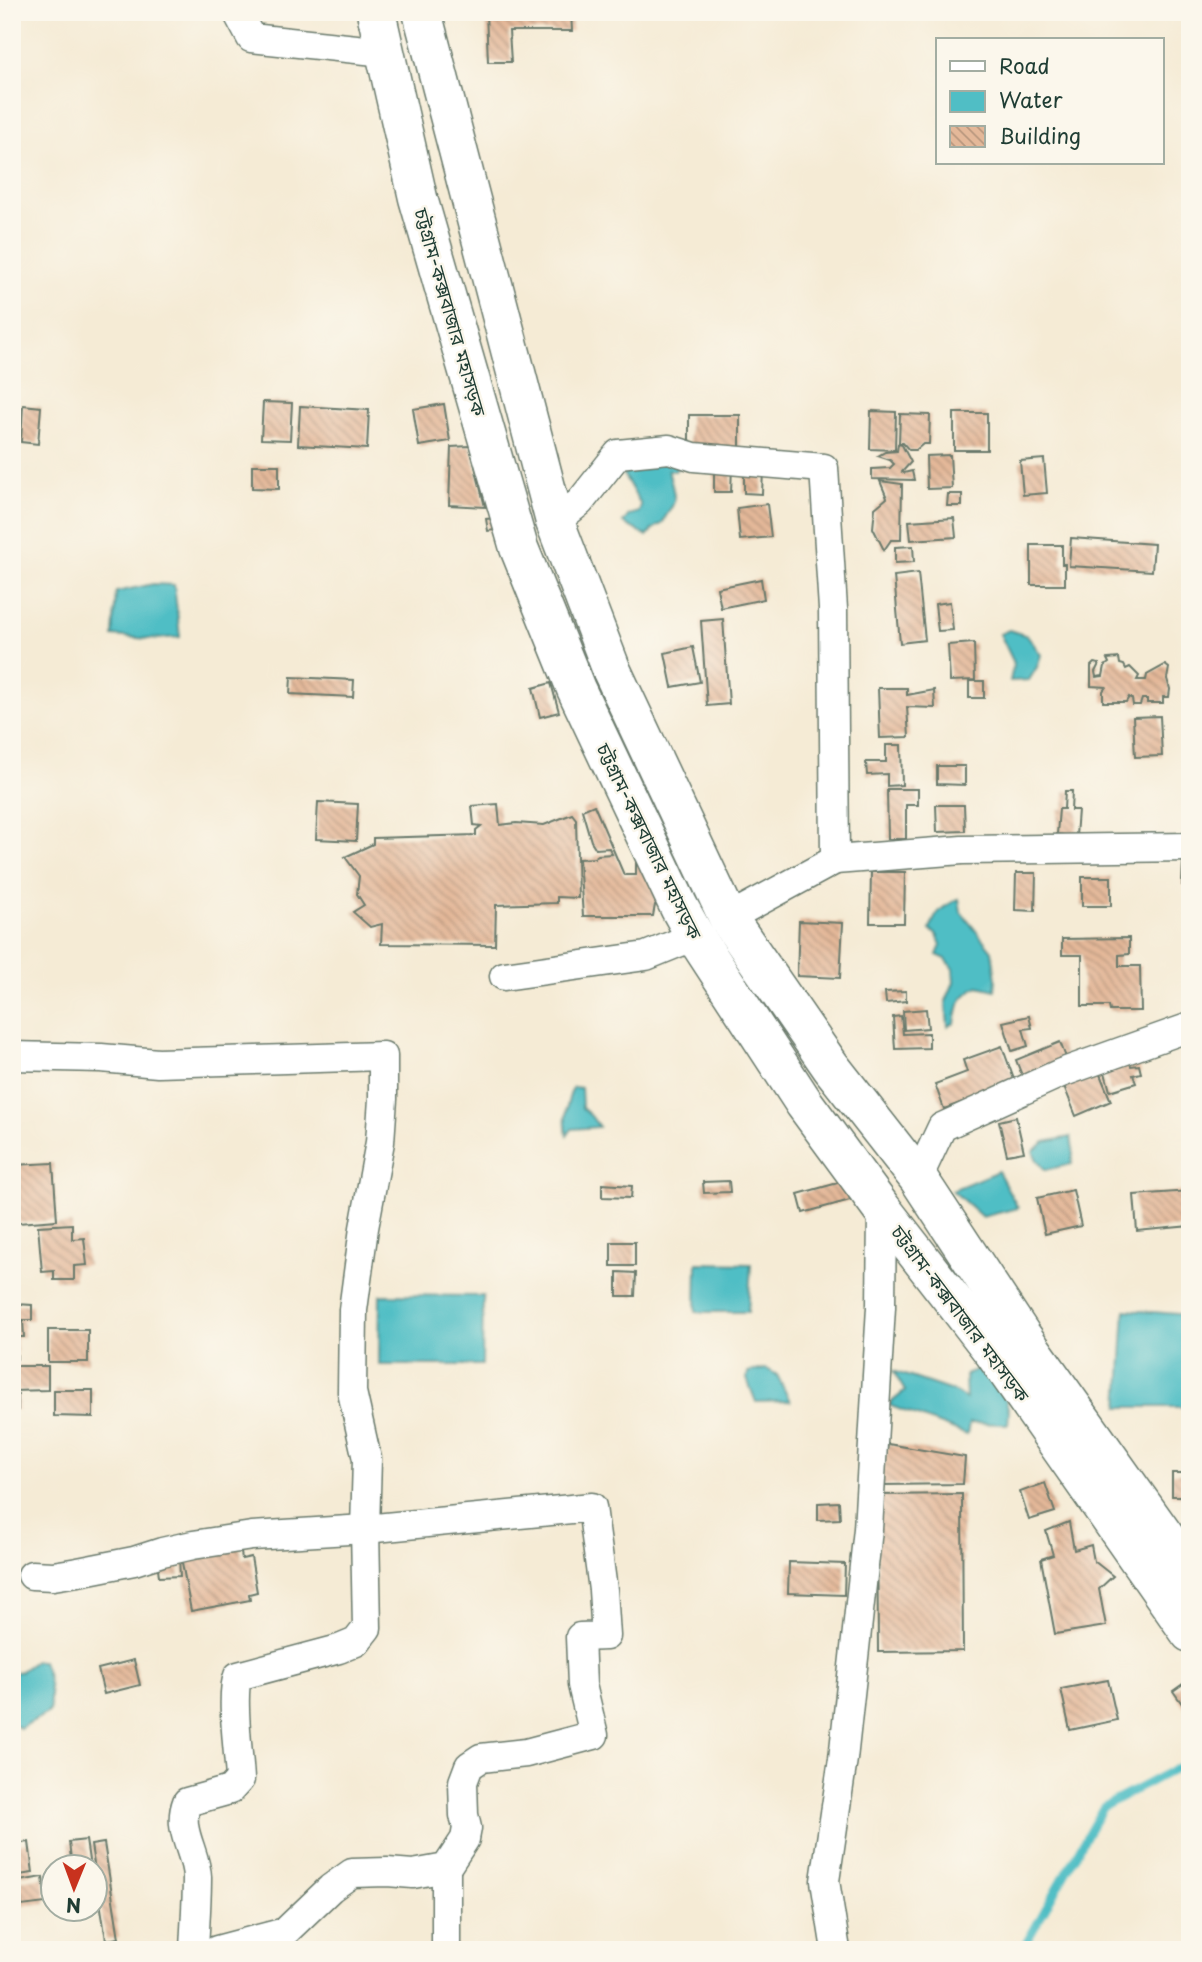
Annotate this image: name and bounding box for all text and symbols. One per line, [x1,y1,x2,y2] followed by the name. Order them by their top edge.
[936,38,1164,164] legend
[999,49,1050,81] text: Road
[999,83,1063,115] text: Water
[999,119,1081,151] text: Building
[408,204,494,420] street label: চট্টগ্রাম-কক্সবাজার মহাসড়ক
[590,737,710,944] street label: চট্টগ্রাম-কক্সবাজার মহাসড়ক
[885,1218,1037,1408] street label: চট্টগ্রাম-কক্সবাজার মহাসড়ক
[38,1854,108,1924] north arrow
[66,1892,81,1920] text: N

